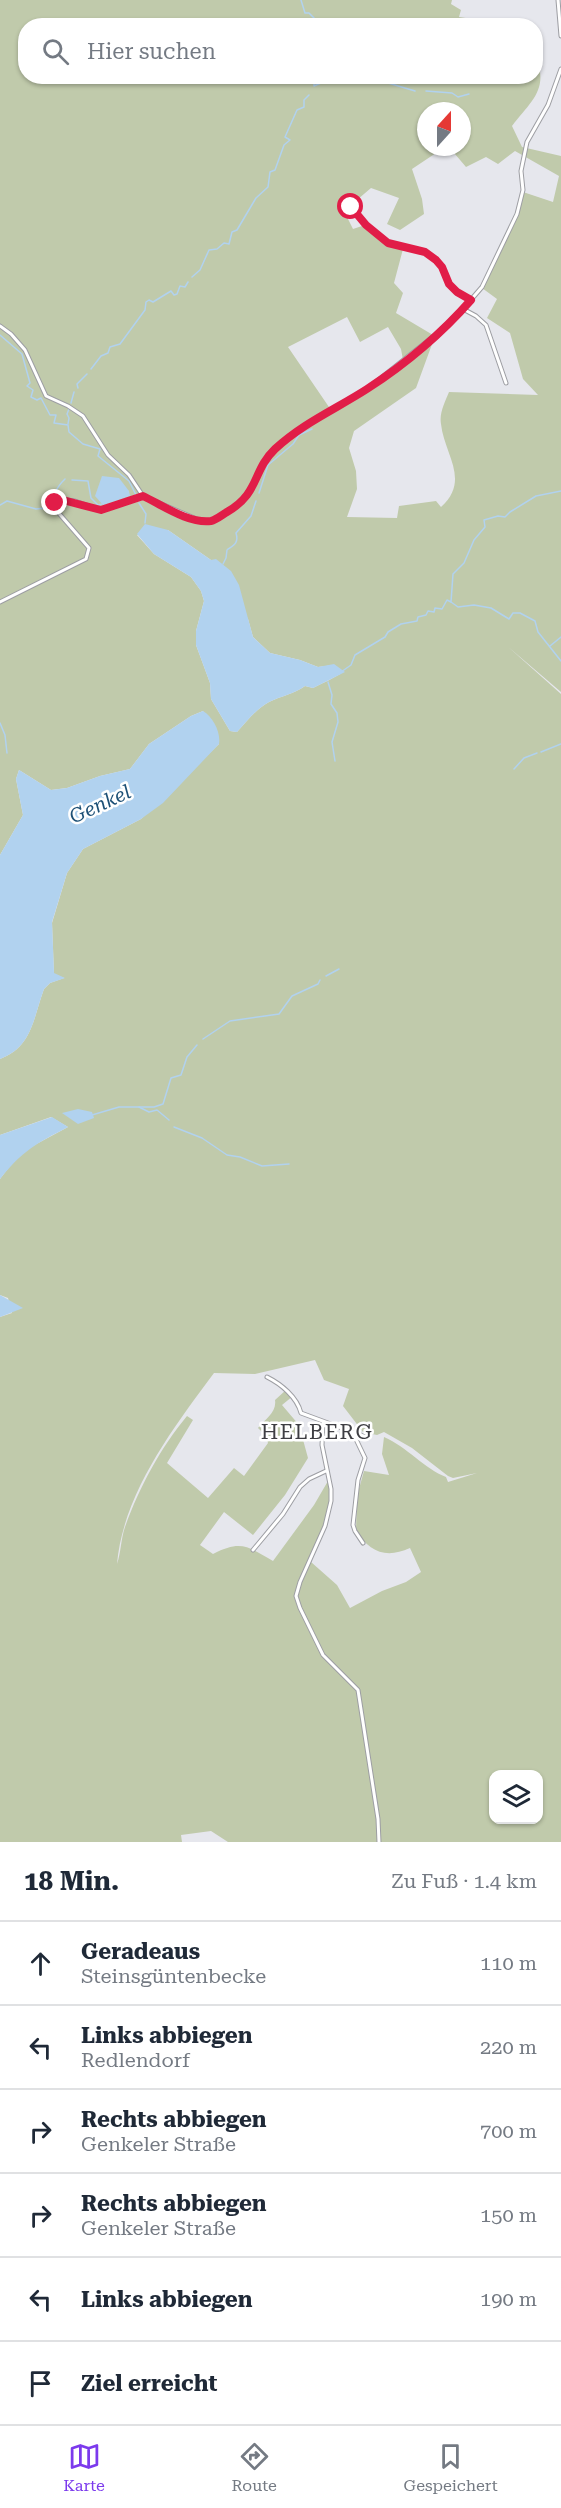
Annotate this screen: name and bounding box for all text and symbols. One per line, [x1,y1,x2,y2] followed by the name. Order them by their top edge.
[18,18,543,84] search box
[39,35,72,68] icon: search
[87,39,216,64] text: Hier suchen
[417,102,471,156] north arrow
[337,193,363,219] route start
[41,489,67,515] route end
[66,779,135,829] water label: Genkel
[261,1420,373,1444] district label: HELBERG
[489,1770,543,1824] map controls
[489,1770,543,1824] button: layers
[24,1866,119,1896] text: 18 Min.
[391,1869,537,1893] text: Zu Fuß · 1.4 km
[81,1939,200,1964] text: Geradeaus
[24,1947,57,1980] icon: ahead
[480,1951,537,1975] text: 110 m
[81,1964,266,1988] text: Steinsgüntenbecke
[81,2023,252,2048] text: Links abbiegen
[24,2031,57,2064] icon: left
[480,2035,537,2059] text: 220 m
[81,2048,190,2072] text: Redlendorf
[81,2107,267,2132] text: Rechts abbiegen
[24,2115,57,2148] icon: right
[480,2119,537,2143] text: 700 m
[81,2132,236,2156] text: Genkeler Straße
[81,2191,267,2216] text: Rechts abbiegen
[24,2199,57,2232] icon: right
[480,2203,537,2227] text: 150 m
[81,2216,236,2240] text: Genkeler Straße
[24,2283,57,2316] icon: left
[81,2287,252,2312] text: Links abbiegen
[480,2287,537,2311] text: 190 m
[24,2367,57,2400] icon: arrive
[81,2371,217,2396] text: Ziel erreicht
[63,2440,105,2495] tab: Karte
[231,2440,277,2495] tab: Route
[403,2440,498,2495] tab: Gespeichert

